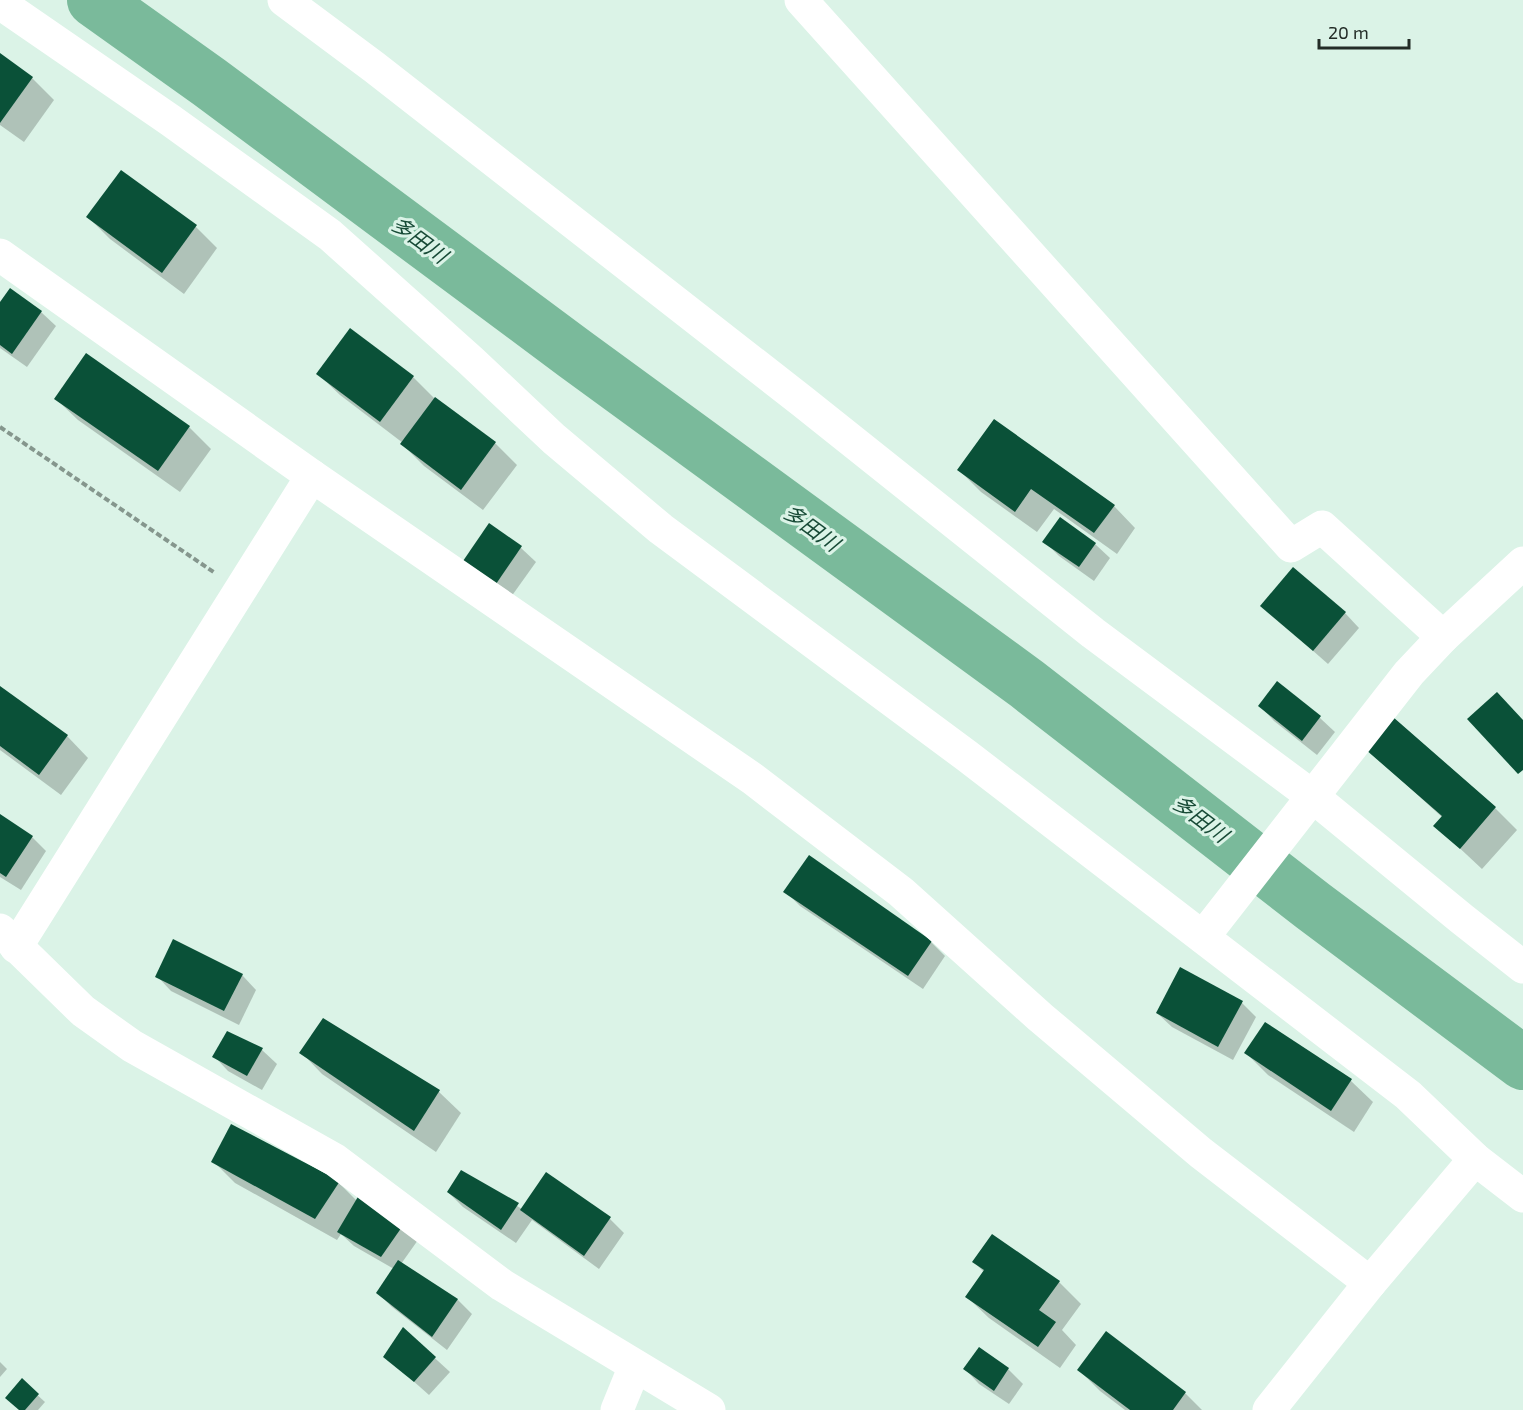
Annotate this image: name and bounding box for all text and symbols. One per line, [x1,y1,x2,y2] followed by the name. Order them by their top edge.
[1319,12,1409,50] scale bar
[1328,21,1369,43] text: 20 m
[387,210,454,269] water label: 多田川
[779,498,846,557] water label: 多田川
[1168,789,1235,848] water label: 多田川

